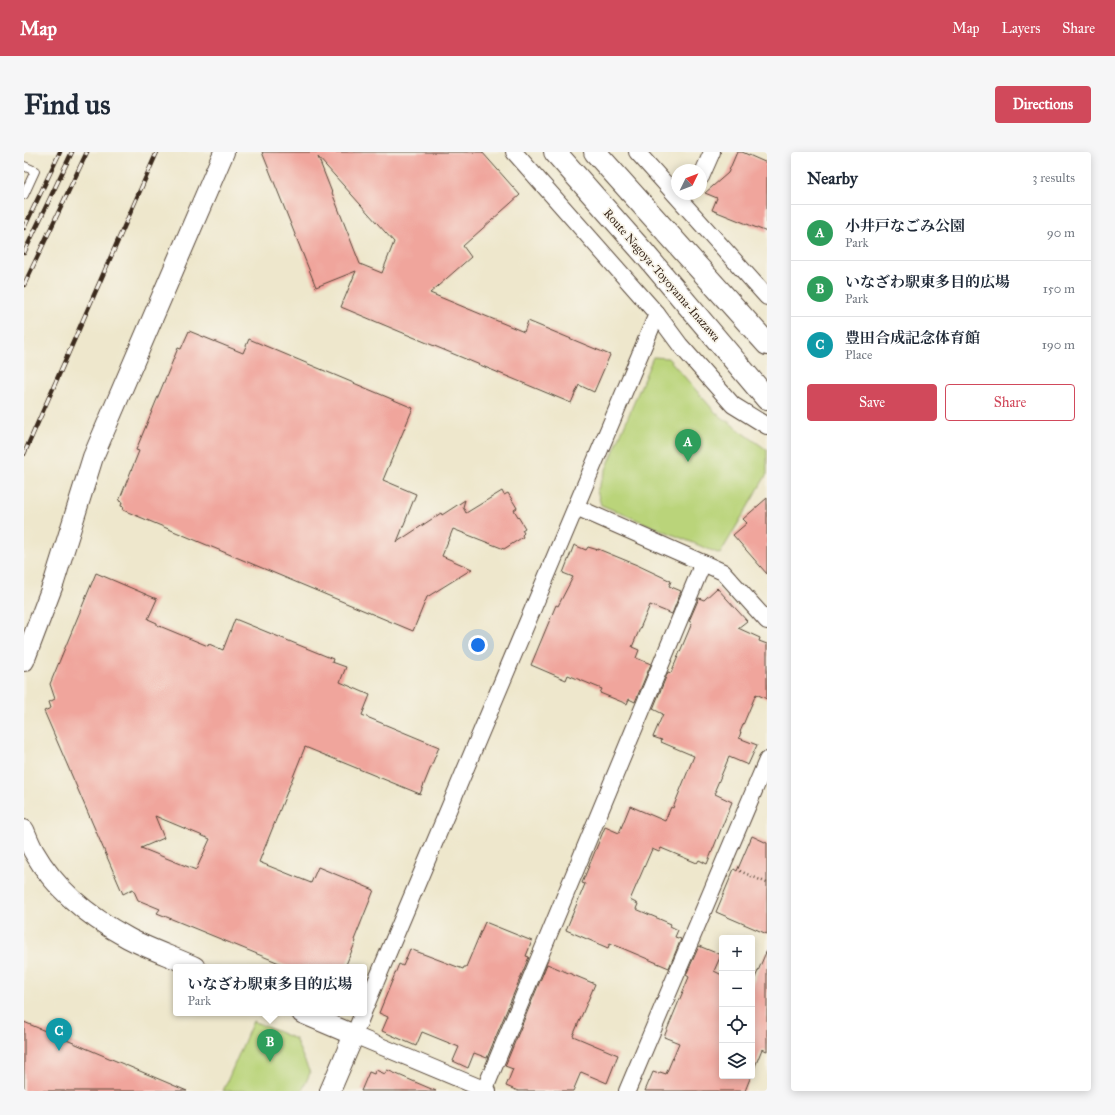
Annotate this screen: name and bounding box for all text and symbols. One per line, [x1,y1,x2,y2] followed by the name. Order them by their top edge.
[20,17,57,40] text: Map
[952,20,980,37] text: Map
[1002,20,1040,37] text: Layers
[1062,20,1095,37] text: Share
[995,86,1091,123] button: Directions
[24,87,110,122] text: Find us
[671,164,707,200] north arrow
[807,168,858,189] text: Nearby
[1032,170,1075,186] text: 3 results
[600,206,724,345] street label: Route Nagoya-Toyoyama-Inazawa
[845,217,965,235] text: 小井戸なごみ公園
[816,225,824,241] text: A
[1047,225,1075,241] text: 90 m
[845,235,869,251] text: Park
[845,273,1010,291] text: いなざわ駅東多目的広場
[816,281,824,297] text: B
[1043,281,1075,297] text: 150 m
[845,291,869,307] text: Park
[845,329,980,347] text: 豊田合成記念体育館
[816,337,824,353] text: C
[1042,337,1075,353] text: 190 m
[845,347,872,363] text: Place
[807,384,937,421] button: Save
[945,384,1075,421] button: Share
[675,429,701,462] pin: A
[468,635,488,655] your location
[719,935,755,1079] map controls
[719,935,755,971] button: +
[173,964,367,1016] popup
[719,971,755,1007] button: −
[187,975,353,993] text: いなざわ駅東多目的広場
[187,993,211,1009] text: Park
[719,1007,755,1043] button: locate
[46,1018,72,1051] pin: C
[257,1029,283,1062] pin: B
[719,1043,755,1079] button: layers

